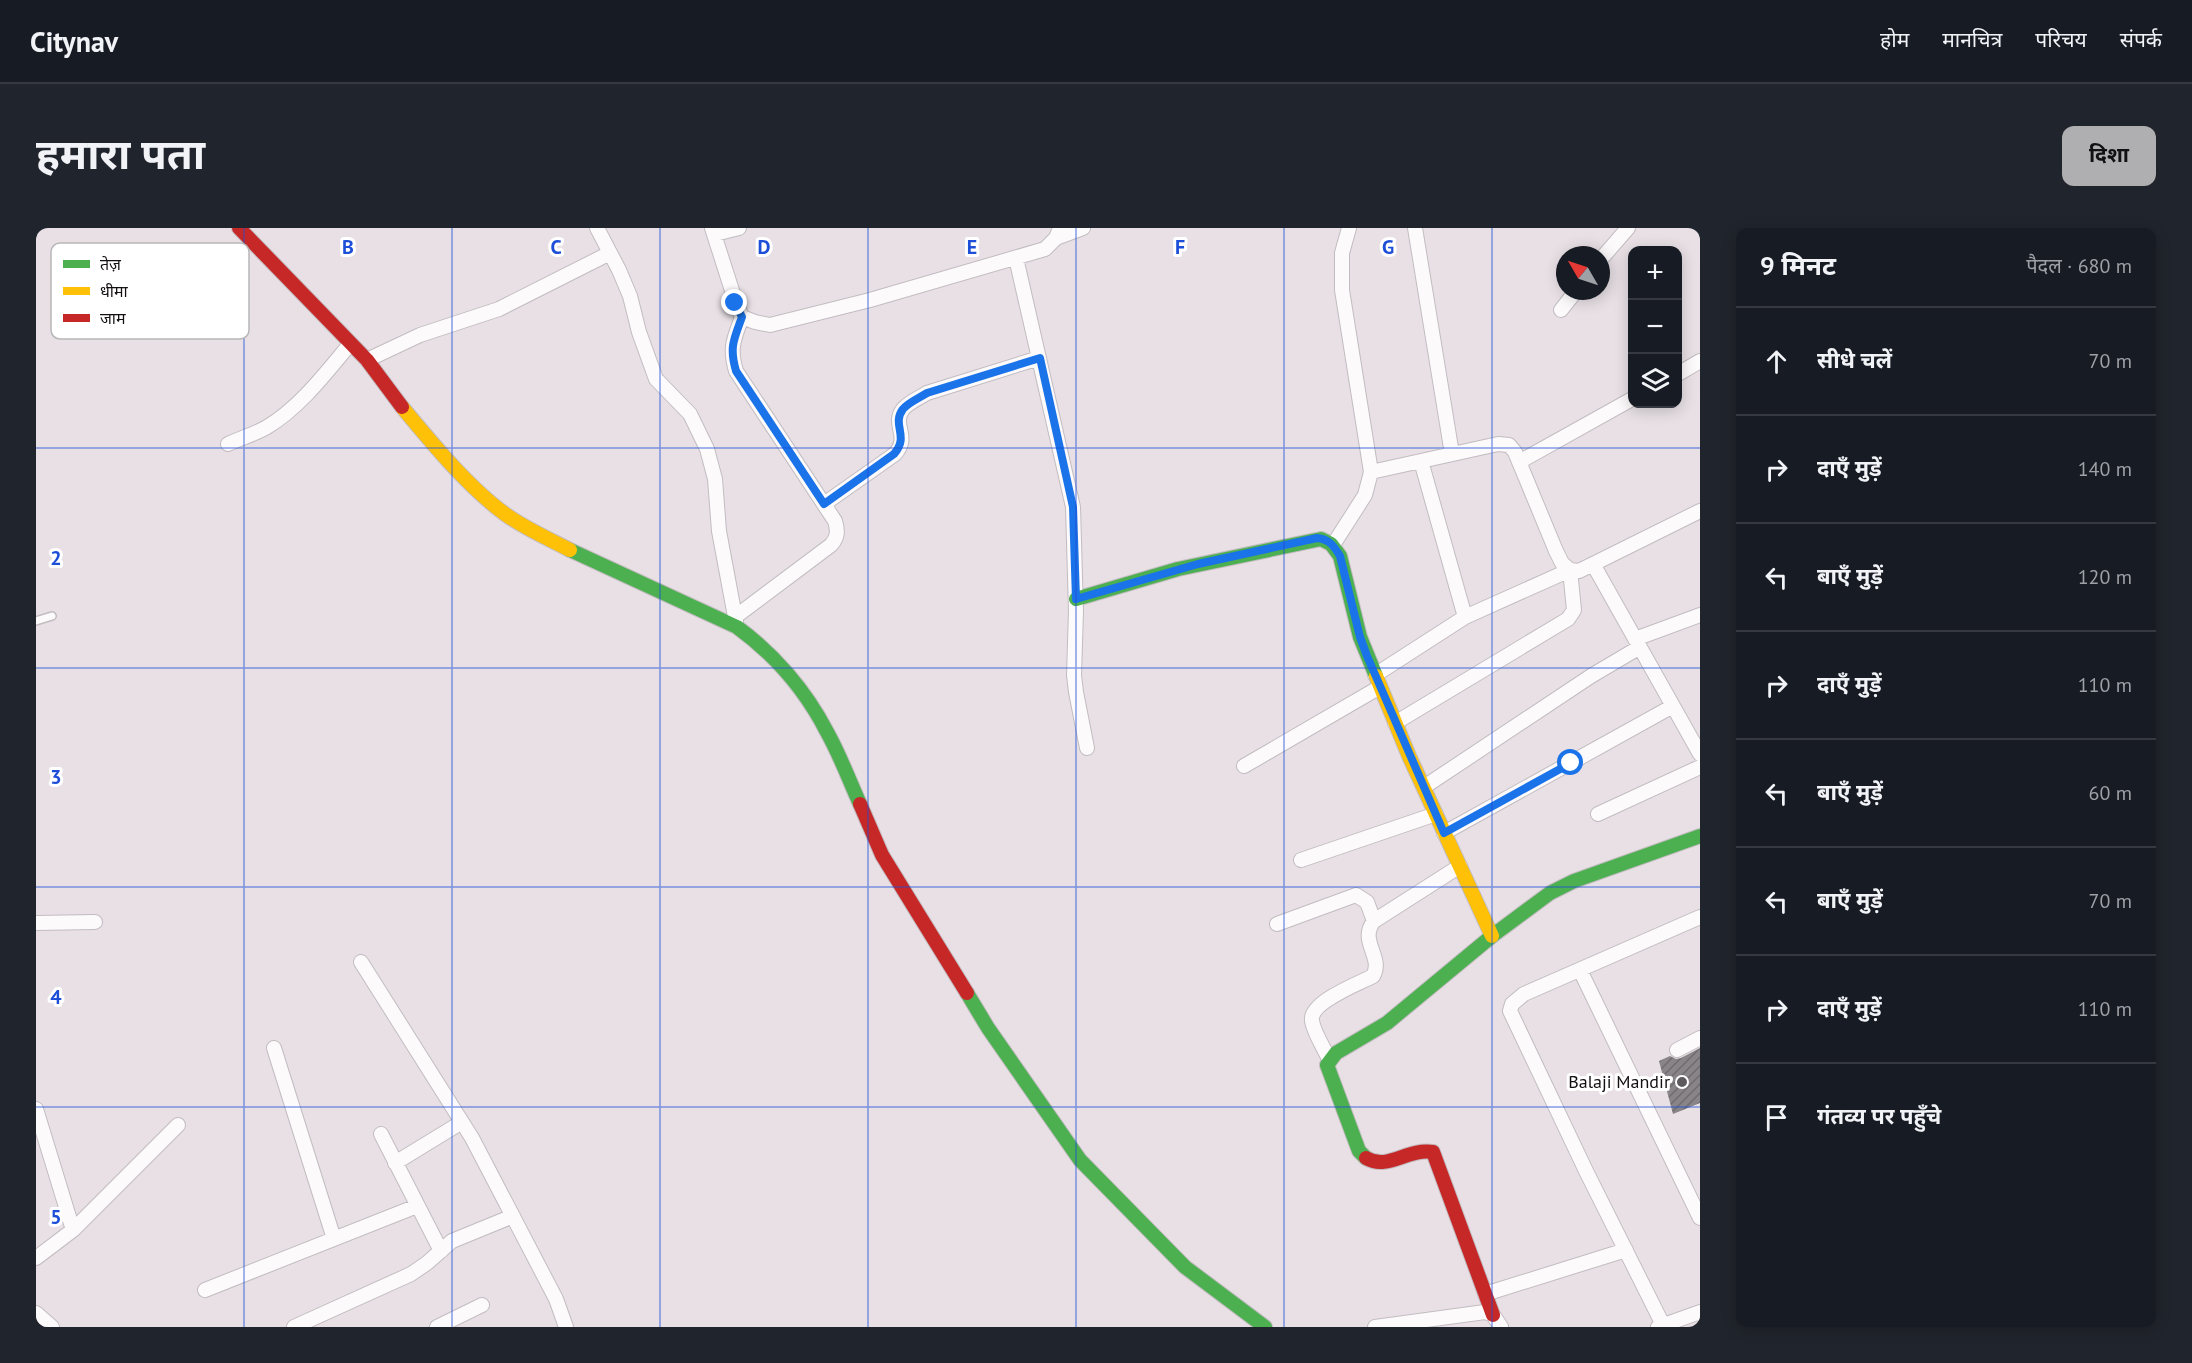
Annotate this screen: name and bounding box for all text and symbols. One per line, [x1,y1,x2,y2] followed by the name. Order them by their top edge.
[30,23,118,60] text: Citynav
[1880,26,1909,53] text: होम
[1942,26,2002,53] text: मानचित्र
[2035,26,2087,53] text: परिचय
[2120,26,2162,53] text: संपर्क
[36,126,205,181] text: हमारा पता
[2062,126,2156,186] button: दिशा
[342,234,354,260] text: B
[550,234,562,260] text: C
[758,234,771,260] text: D
[967,234,977,260] text: E
[1175,234,1185,260] text: F
[1382,234,1394,260] text: G
[51,243,249,339] legend
[1556,246,1610,300] north arrow
[1628,246,1682,408] map controls
[1628,246,1682,300] button: +
[1760,249,1836,282] text: 9 मिनट
[2026,253,2132,279] text: पैदल · 680 m
[100,254,122,274] text: तेज़
[100,281,129,301] text: धीमा
[721,289,747,315] route end
[1628,300,1682,354] button: −
[100,308,126,328] text: जाम
[1760,345,1793,378] icon: ahead
[1817,346,1892,374] text: सीधे चलें
[2089,348,2132,374] text: 70 m
[1628,354,1682,408] button: layers
[1760,453,1793,486] icon: right
[1817,454,1882,482] text: दाएँ मुड़ें
[2078,456,2132,482] text: 140 m
[50,545,62,571] text: 2
[1760,561,1793,594] icon: left
[1817,562,1883,590] text: बाएँ मुड़ें
[2078,564,2132,590] text: 120 m
[1760,669,1793,702] icon: right
[1817,670,1882,698] text: दाएँ मुड़ें
[2078,672,2132,698] text: 110 m
[1557,749,1583,775] route start
[50,764,62,790] text: 3
[1760,777,1793,810] icon: left
[1817,778,1883,806] text: बाएँ मुड़ें
[2089,780,2132,806] text: 60 m
[1760,885,1793,918] icon: left
[1817,886,1883,914] text: बाएँ मुड़ें
[2089,888,2132,914] text: 70 m
[50,984,62,1010] text: 4
[1760,993,1793,1026] icon: right
[1817,994,1882,1022] text: दाएँ मुड़ें
[2078,996,2132,1022] text: 110 m
[1568,1070,1670,1093] place label: Balaji Mandir
[1675,1075,1689,1089] marker: Balaji Mandir
[1760,1101,1793,1134] icon: arrive
[1817,1102,1941,1130] text: गंतव्य पर पहुँचे
[50,1204,62,1230] text: 5

